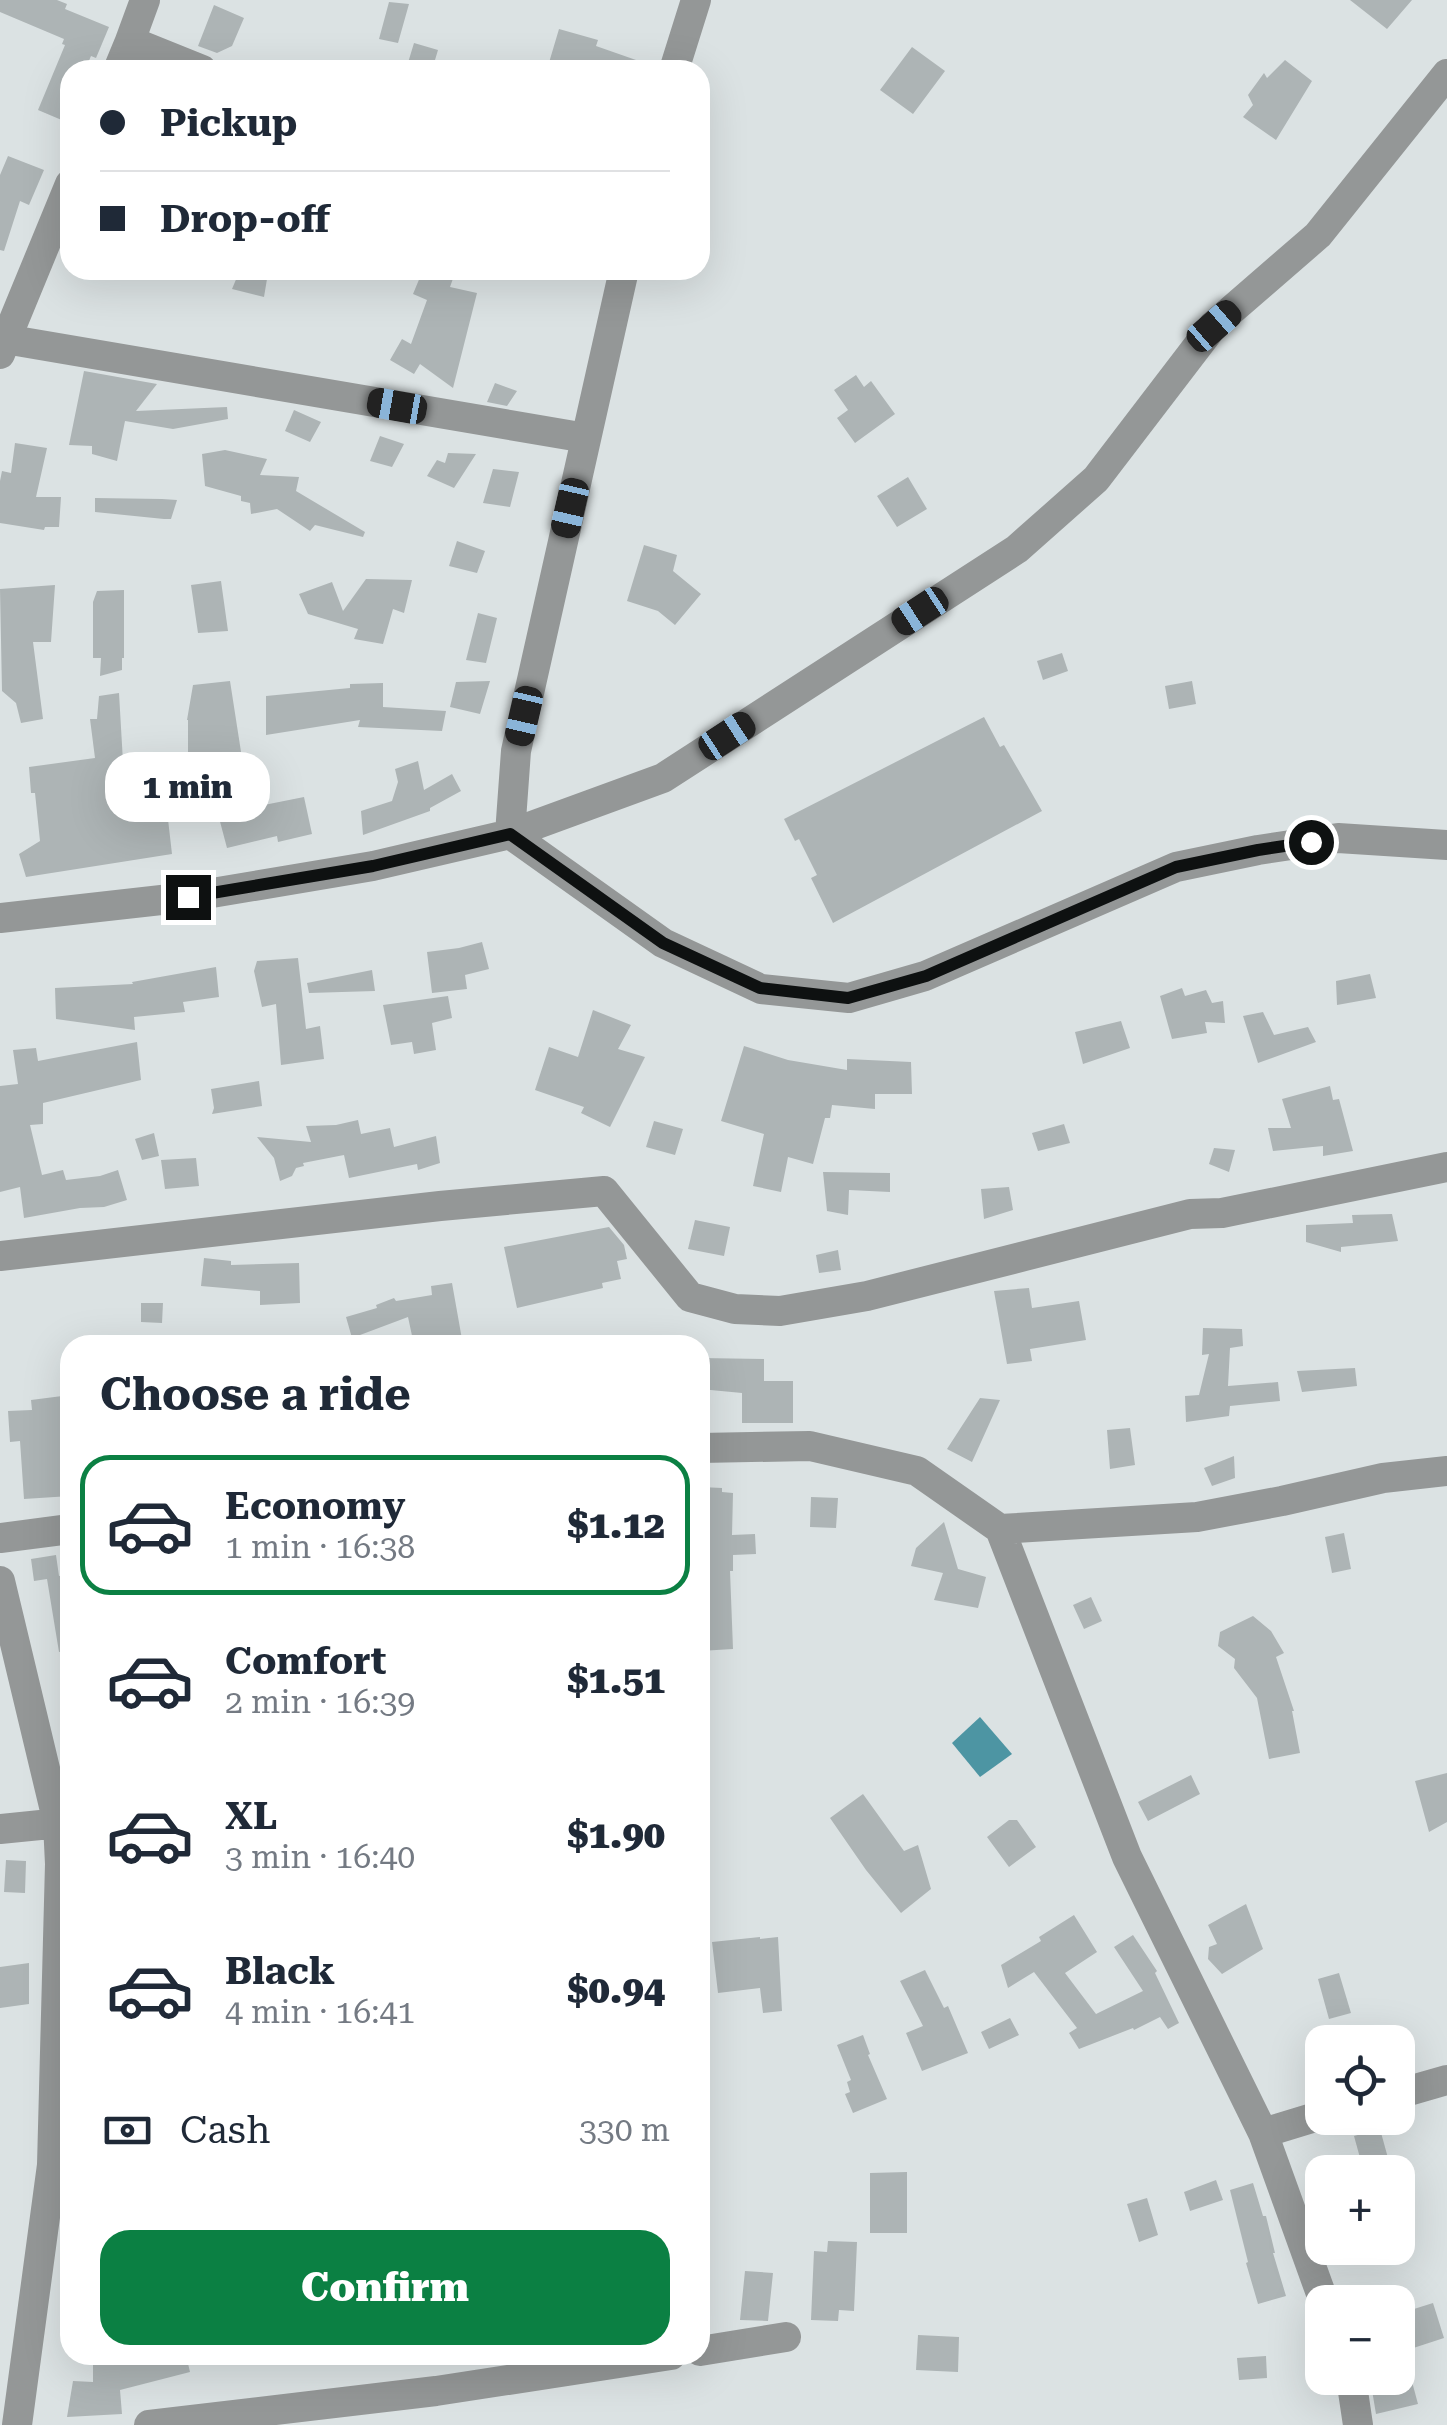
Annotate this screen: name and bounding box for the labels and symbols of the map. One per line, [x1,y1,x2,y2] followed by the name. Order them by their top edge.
[1182,295,1246,357] car
[365,386,429,426] car
[549,475,591,541] car
[887,582,953,640] car
[503,683,545,749] car
[694,707,760,765] car
[106,752,270,822] callout: 1 min
[1289,820,1334,865] route start
[166,875,211,920] route end

